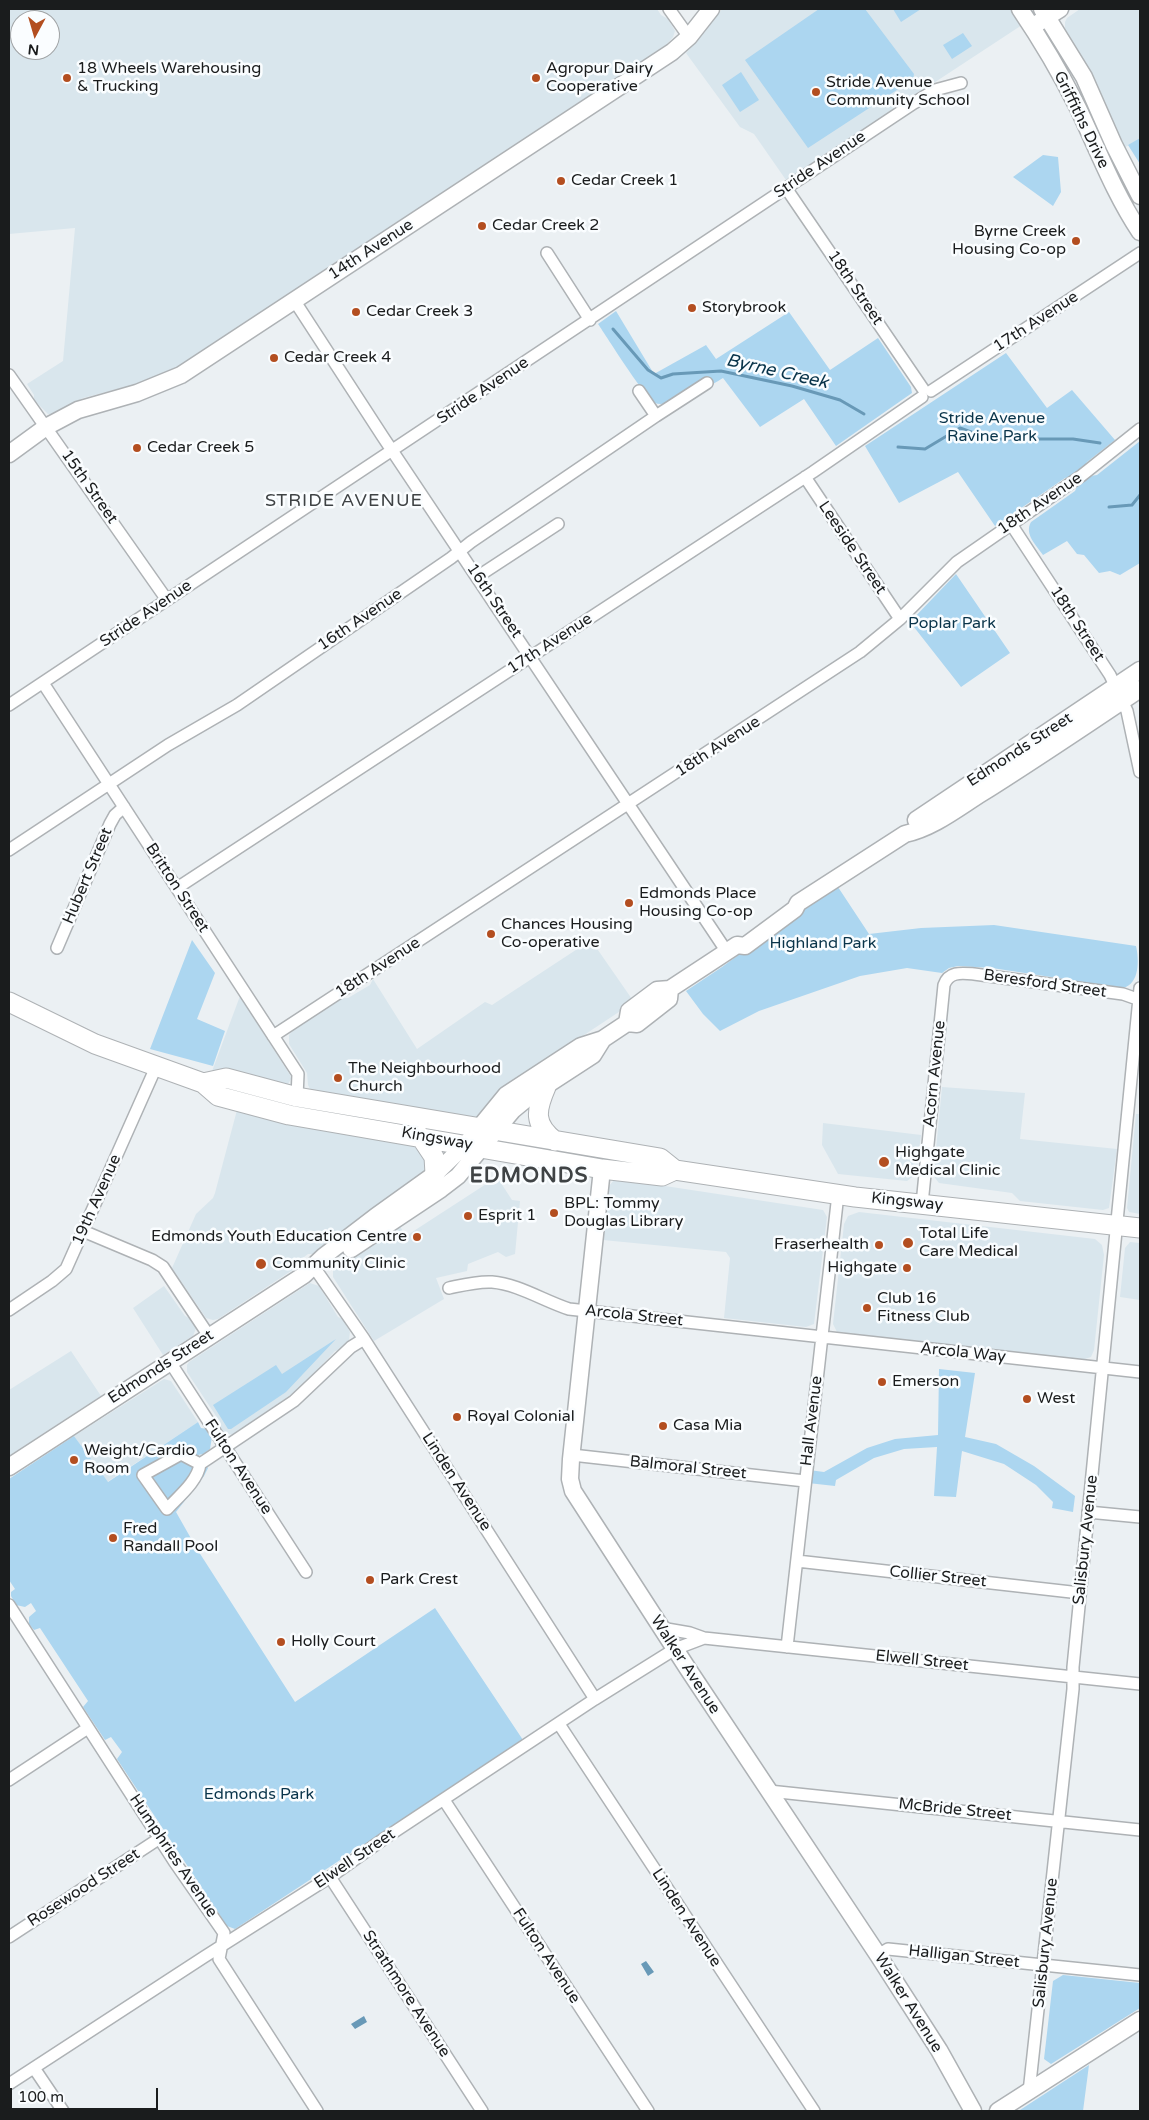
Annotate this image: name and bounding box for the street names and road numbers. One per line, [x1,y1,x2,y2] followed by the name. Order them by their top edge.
[1049,68,1113,172] street label: Griffiths Drive
[771,127,869,203] street label: Stride Avenue
[325,215,417,285] street label: 14th Avenue
[823,247,887,329] street label: 18th Street
[990,287,1082,357] street label: 17th Avenue
[434,353,532,429] street label: Stride Avenue
[57,446,121,528] street label: 15th Street
[994,469,1086,539] street label: 18th Avenue
[814,498,890,598] street label: Leeside Street
[462,560,526,642] street label: 16th Street
[97,576,195,652] street label: Stride Avenue
[1046,583,1108,665] street label: 18th Street
[314,585,406,655] street label: 16th Avenue
[504,609,596,679] street label: 17th Avenue
[964,709,1076,791] street label: Edmonds Street
[672,712,764,782] street label: 18th Avenue
[59,825,117,927] street label: Hubert Street
[141,840,213,936] street label: Britton Street
[332,933,424,1003] street label: 18th Avenue
[982,966,1108,1002] street label: Beresford Street
[920,1020,950,1128] street label: Acorn Avenue
[400,1123,474,1155] street label: Kingsway
[68,1152,126,1248] street label: 19th Avenue
[870,1189,944,1215] street label: Kingsway
[584,1301,684,1331] street label: Arcola Street
[105,1326,217,1408] street label: Edmonds Street
[919,1339,1007,1367] street label: Arcola Way
[797,1375,827,1467] street label: Hall Avenue
[200,1416,276,1518] street label: Fulton Avenue
[417,1429,495,1535] street label: Linden Avenue
[629,1452,747,1484] street label: Balmoral Street
[1070,1474,1102,1606] street label: Salisbury Avenue
[888,1562,988,1592] street label: Collier Street
[646,1612,724,1718] street label: Walker Avenue
[874,1647,970,1675] street label: Elwell Street
[125,1791,221,1921] street label: Humphries Avenue
[897,1795,1013,1825] street label: McBride Street
[311,1825,399,1893] street label: Elwell Street
[24,1845,144,1931] street label: Rosewood Street
[647,1865,725,1971] street label: Linden Avenue
[1030,1877,1062,2009] street label: Salisbury Avenue
[508,1905,584,2007] street label: Fulton Avenue
[358,1927,454,2061] street label: Strathmore Avenue
[907,1942,1021,1972] street label: Halligan Street
[870,1950,946,2056] street label: Walker Avenue

